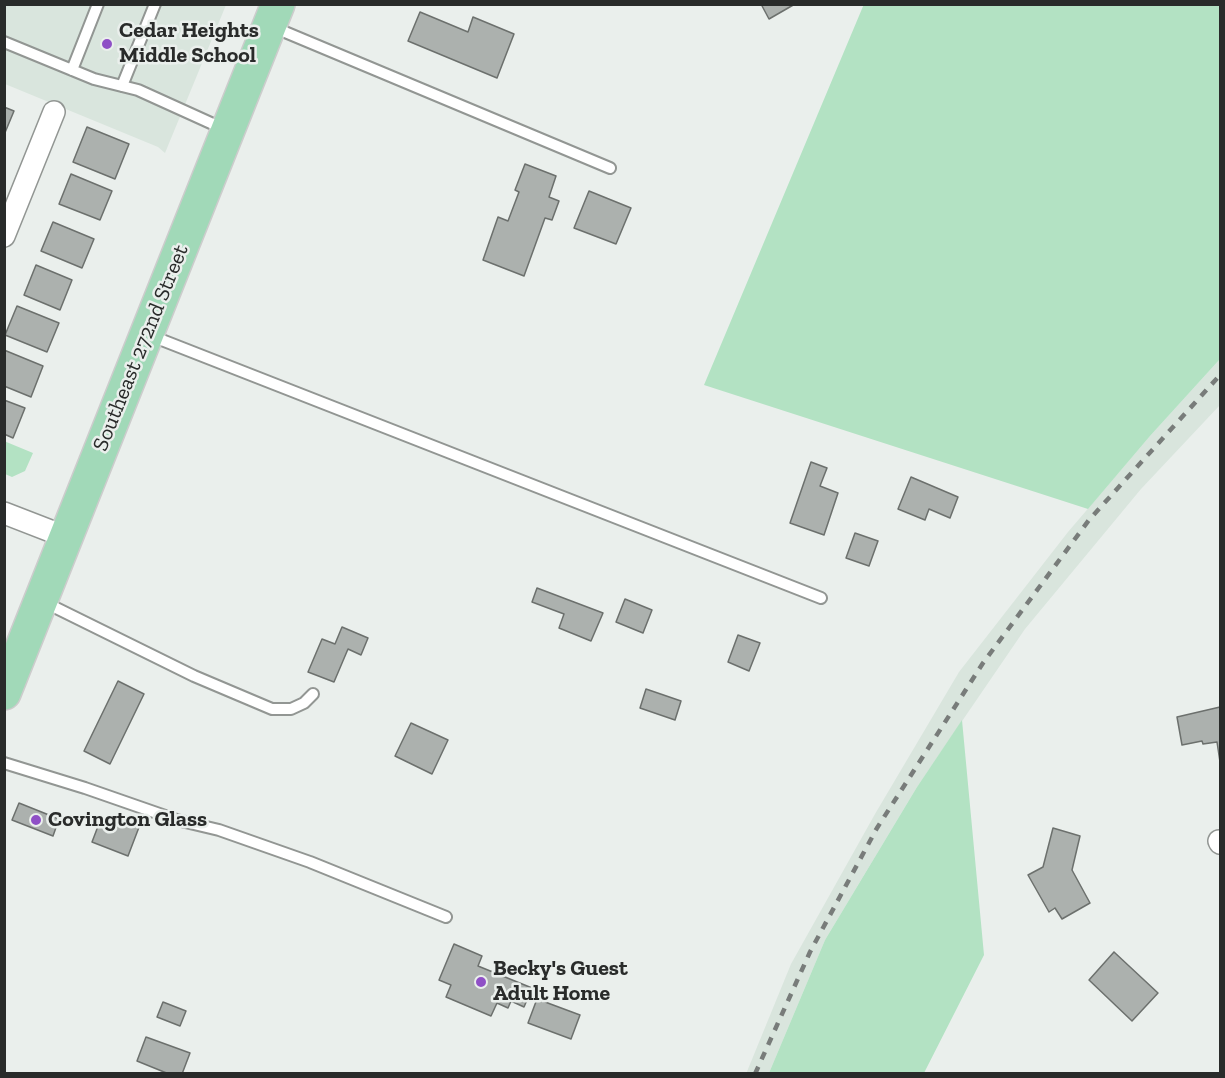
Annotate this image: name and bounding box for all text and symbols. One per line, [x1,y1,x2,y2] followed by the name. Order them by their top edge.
[119,18,259,70] place label: Cedar Heights Middle School
[100,37,114,51] marker: Cedar Heights Middle School
[88,241,194,455] street label: Southeast 272nd Street
[48,807,207,833] place label: Covington Glass
[29,813,43,827] marker: Covington Glass
[493,956,628,1008] place label: Becky's Guest Adult Home
[474,975,488,989] marker: Becky's Guest Adult Home

